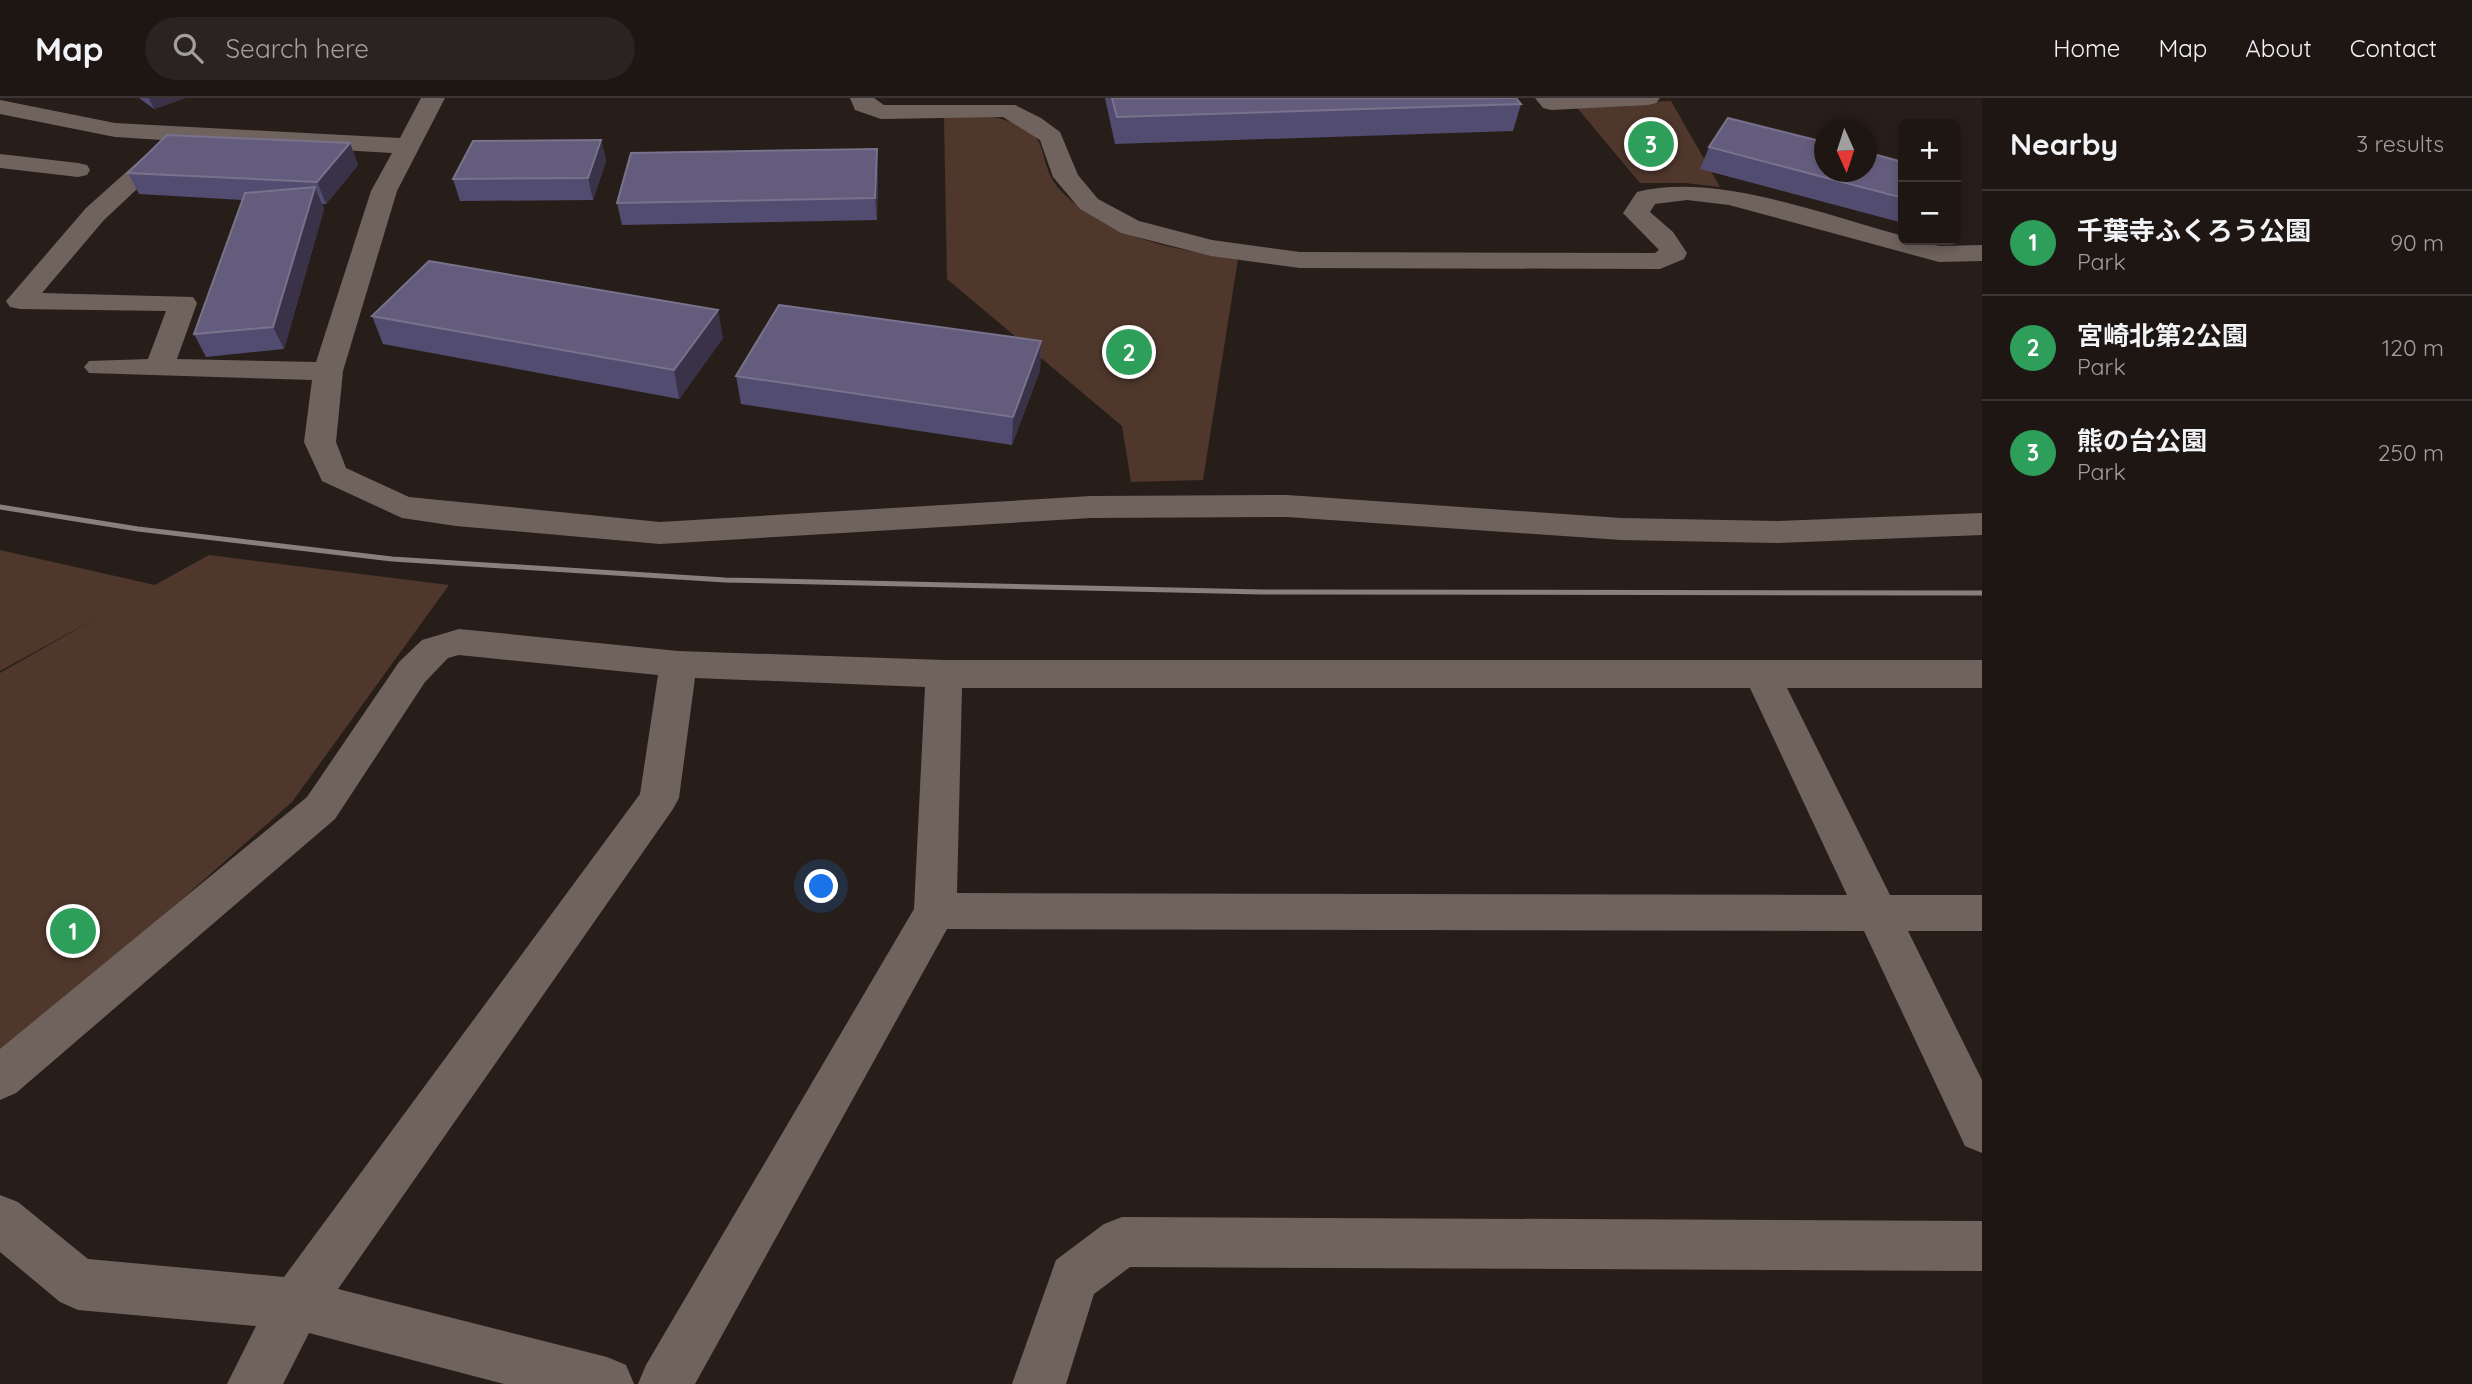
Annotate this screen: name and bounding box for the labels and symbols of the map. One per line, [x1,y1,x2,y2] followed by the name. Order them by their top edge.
[1628,118,1674,170] pin: 3
[1814,119,1877,182] north arrow
[1106,326,1152,378] pin: 2
[804,869,838,903] your location
[50,905,96,957] pin: 1

